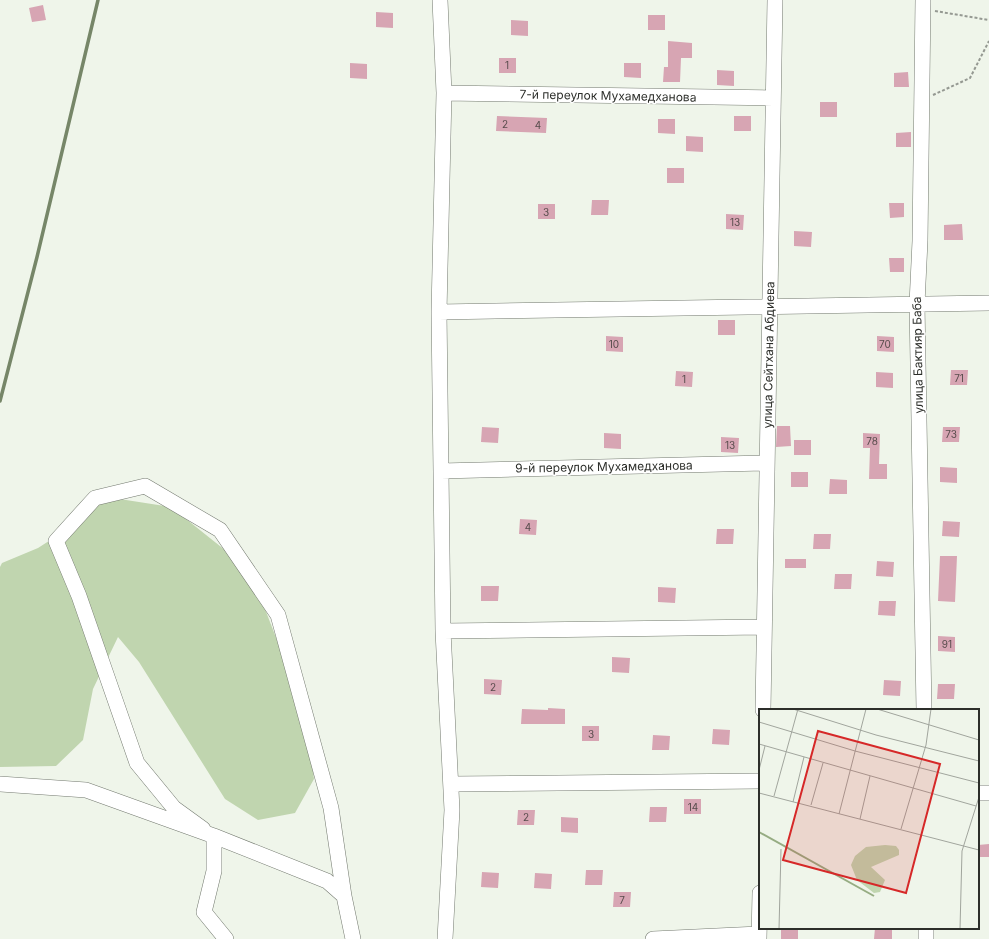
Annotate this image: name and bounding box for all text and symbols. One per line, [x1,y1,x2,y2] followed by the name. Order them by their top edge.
[505,59,509,71] house number: 1
[519,86,697,105] street label: 7-й переулок Мухамедханова
[502,118,508,130] house number: 2
[535,119,541,131] house number: 4
[543,206,549,218] house number: 3
[730,216,740,228] house number: 13
[760,281,777,429] street label: улица Сейтхана Абдиева
[909,296,926,414] street label: улица Бактияр Баба
[609,338,619,350] house number: 10
[879,338,891,350] house number: 70
[954,372,964,384] house number: 71
[682,373,686,385] house number: 1
[945,428,957,440] house number: 73
[866,435,878,447] house number: 78
[725,439,735,451] house number: 13
[515,457,693,476] street label: 9-й переулок Мухамедханова
[525,521,531,533] house number: 4
[942,638,952,650] house number: 91
[490,681,496,693] house number: 2
[759,709,979,929] inset map
[588,728,594,740] house number: 3
[688,801,698,813] house number: 14
[523,811,529,823] house number: 2
[619,894,625,906] house number: 7

